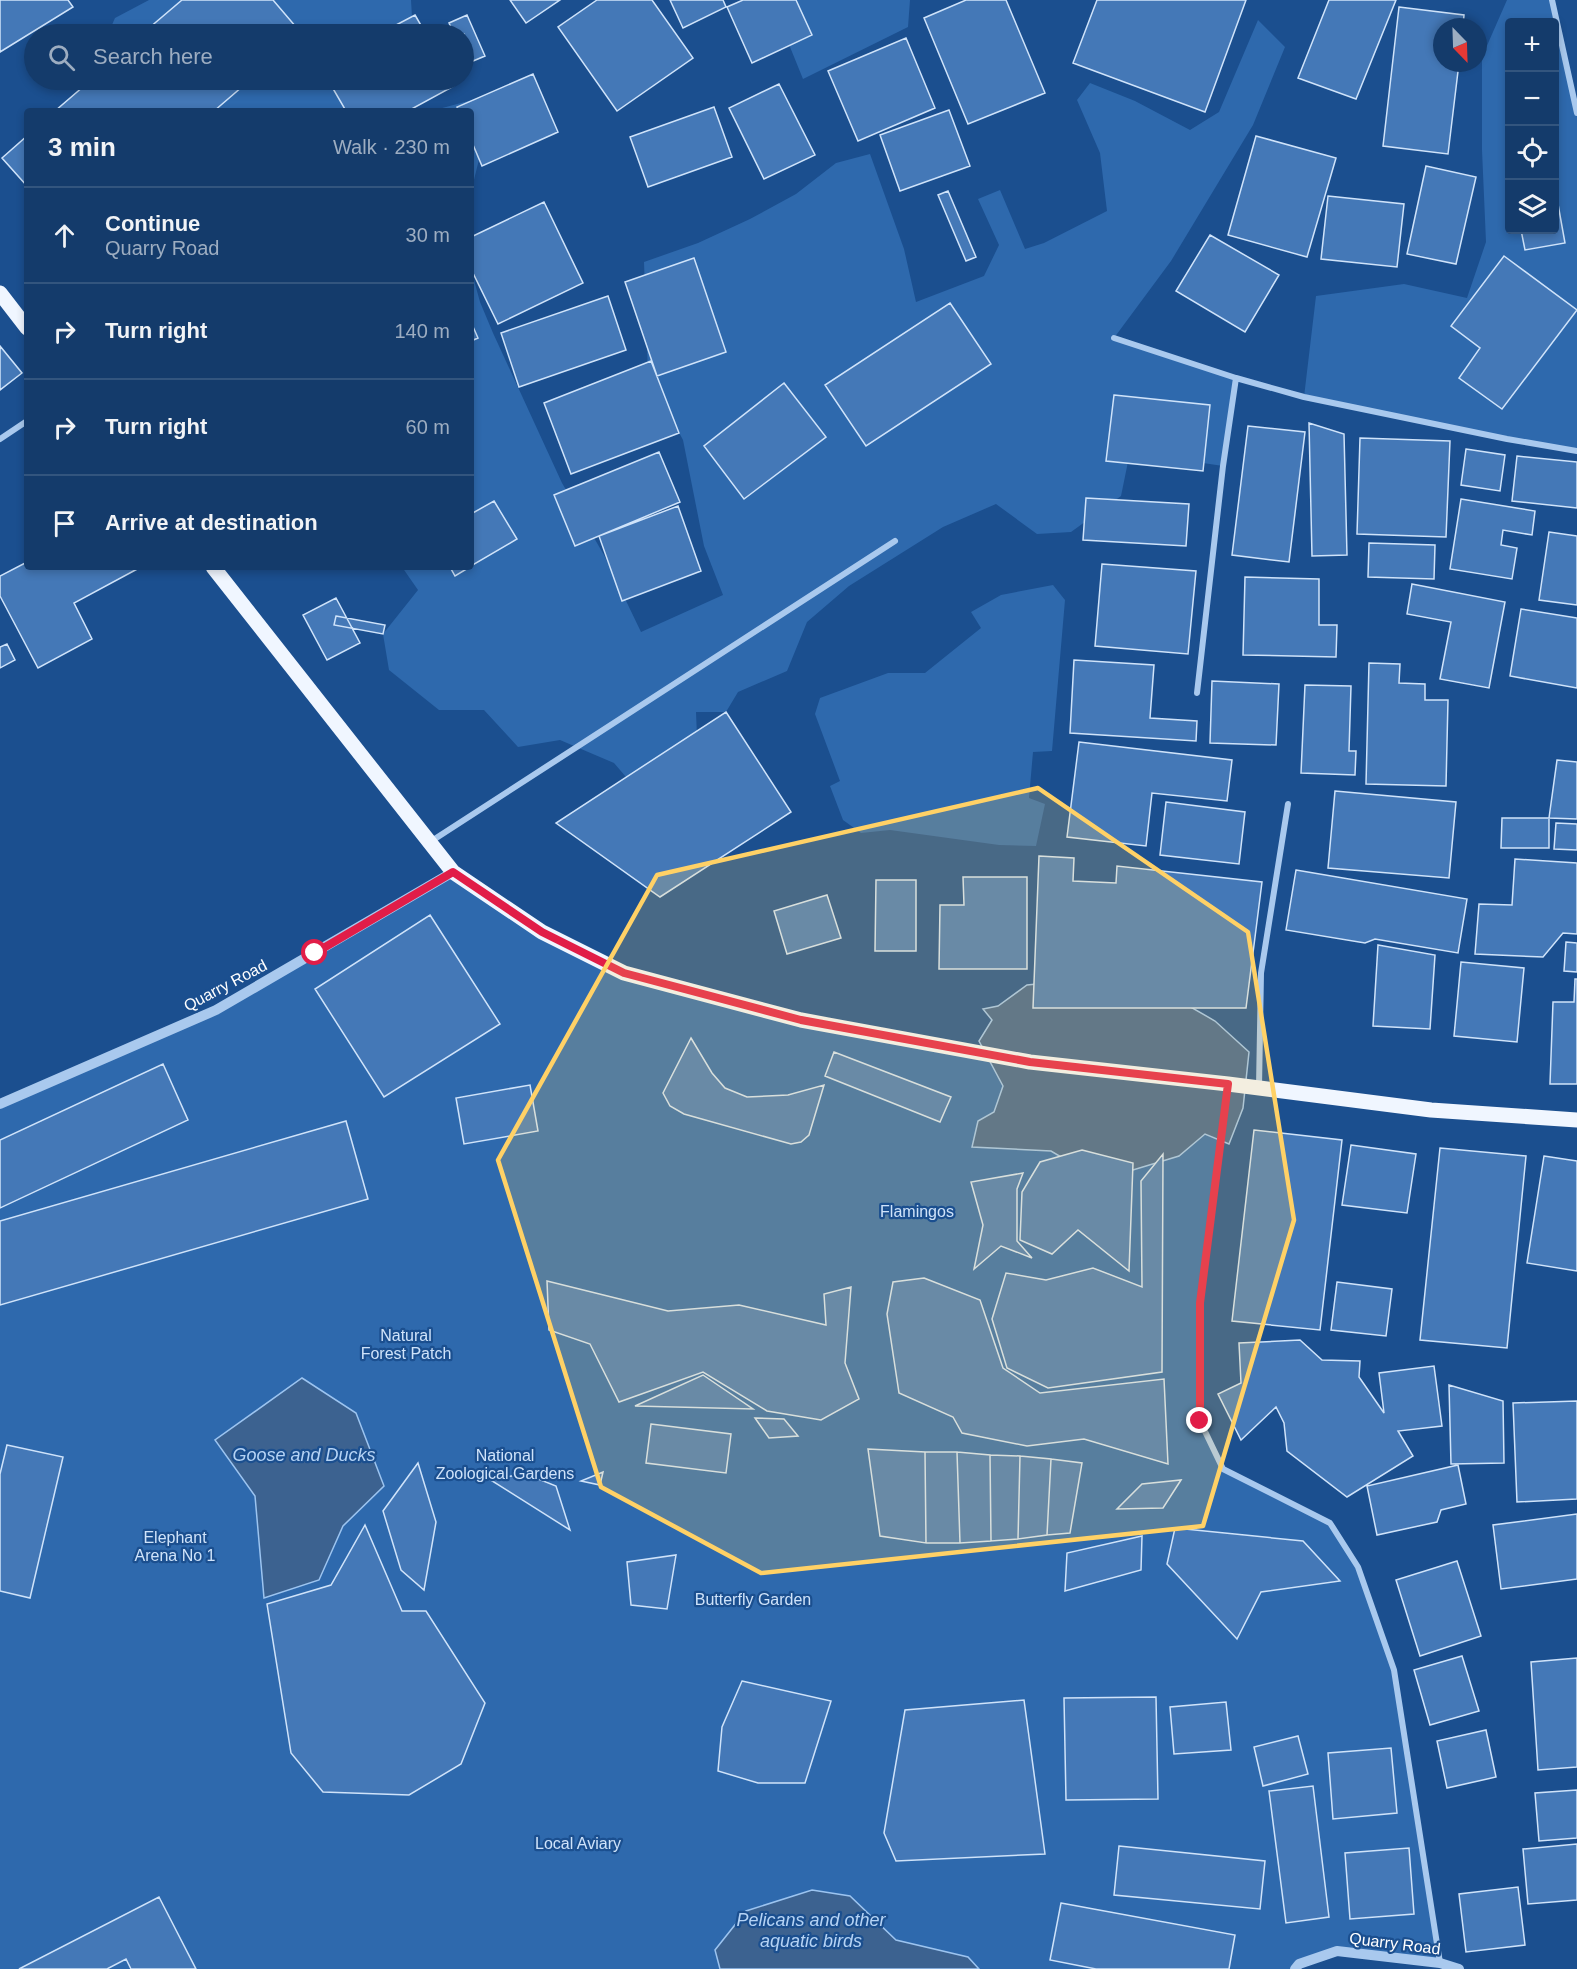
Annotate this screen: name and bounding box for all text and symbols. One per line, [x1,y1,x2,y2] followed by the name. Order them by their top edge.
[1433,18,1487,72] north arrow
[1505,18,1559,234] map controls
[1505,18,1559,72] button: +
[24,24,474,90] search box
[45,41,78,74] icon: search
[93,44,213,69] text: Search here
[1505,72,1559,126] button: −
[1505,126,1559,180] button: locate
[48,132,116,162] text: 3 min
[333,136,450,158] text: Walk · 230 m
[1505,180,1559,234] button: layers
[105,211,200,236] text: Continue
[48,219,81,252] icon: ahead
[406,224,450,246] text: 30 m
[105,237,220,259] text: Quarry Road
[48,315,81,348] icon: right
[105,318,207,343] text: Turn right
[394,320,450,342] text: 140 m
[48,411,81,444] icon: right
[105,414,207,439] text: Turn right
[406,416,450,438] text: 60 m
[48,507,81,540] icon: arrive
[105,510,318,535] text: Arrive at destination
[301,939,327,965] route start
[181,956,270,1014] street label: Quarry Road
[880,1203,954,1220] park label: Flamingos
[361,1327,451,1362] park label: Natural Forest Patch
[1186,1407,1212,1433] route end
[232,1445,376,1465] water label: Goose and Ducks
[436,1447,574,1482] park label: National Zoological Gardens
[135,1529,216,1564] park label: Elephant Arena No 1
[695,1591,811,1608] park label: Butterfly Garden
[535,1835,621,1852] park label: Local Aviary
[736,1910,887,1951] water label: Pelicans and other aquatic birds
[1348,1929,1441,1958] street label: Quarry Road

